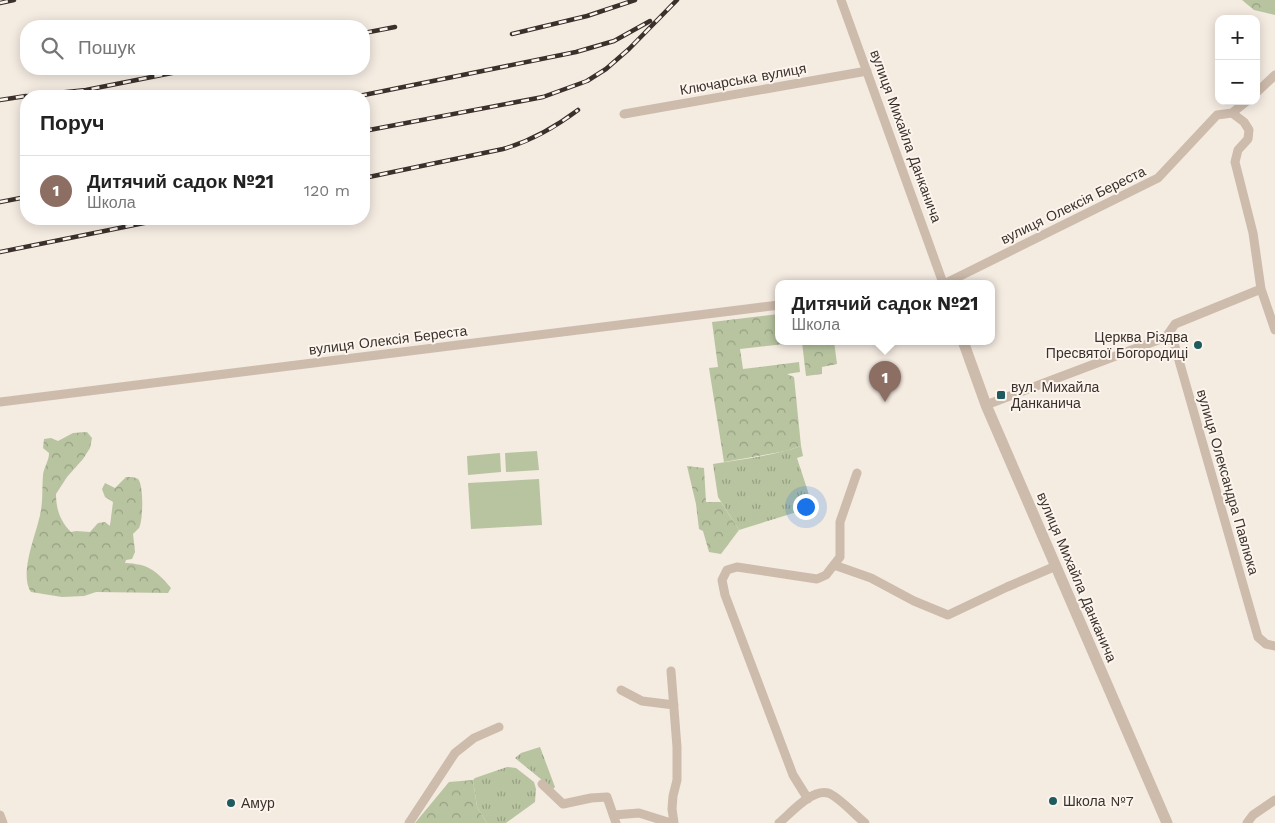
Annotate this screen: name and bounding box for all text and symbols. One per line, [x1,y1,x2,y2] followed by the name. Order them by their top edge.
[1215,15,1260,105] map controls
[1215,15,1260,60] button: +
[20,20,370,75] search box
[38,34,66,62] icon: search
[78,36,135,59] text: Пошук
[867,47,945,225] street label: вулиця Михайла Данканича
[679,60,807,98] street label: Ключарська вулиця
[1215,60,1260,105] button: −
[40,110,104,135] text: Поруч
[998,163,1148,247] street label: вулиця Олексія Береста
[87,170,274,193] text: Дитячий садок №21
[53,181,59,200] text: 1
[304,181,350,200] text: 120 m
[87,193,136,212] text: Школа
[775,280,995,345] popup
[791,292,979,315] text: Дитячий садок №21
[791,315,840,334] text: Школа
[308,322,468,358] street label: вулиця Олексія Береста
[1046,329,1188,361] place label: Церква Різдва Пресвятої Богородиці
[1192,339,1204,351] marker: Церква Різдва Пресвятої Богородиці
[869,361,901,402] pin: 1
[1011,379,1100,411] place label: вул. Михайла Данканича
[1194,387,1262,577] street label: вулиця Олександра Павлюка
[995,389,1007,401] marker: вул. Михайла Данканича
[1034,490,1120,664] street label: вулиця Михайла Данканича
[793,494,819,520] your location
[1063,793,1134,809] place label: Школа №7
[241,795,275,811] place label: Амур
[1047,795,1059,807] marker: Школа №7
[225,797,237,809] marker: Амур

